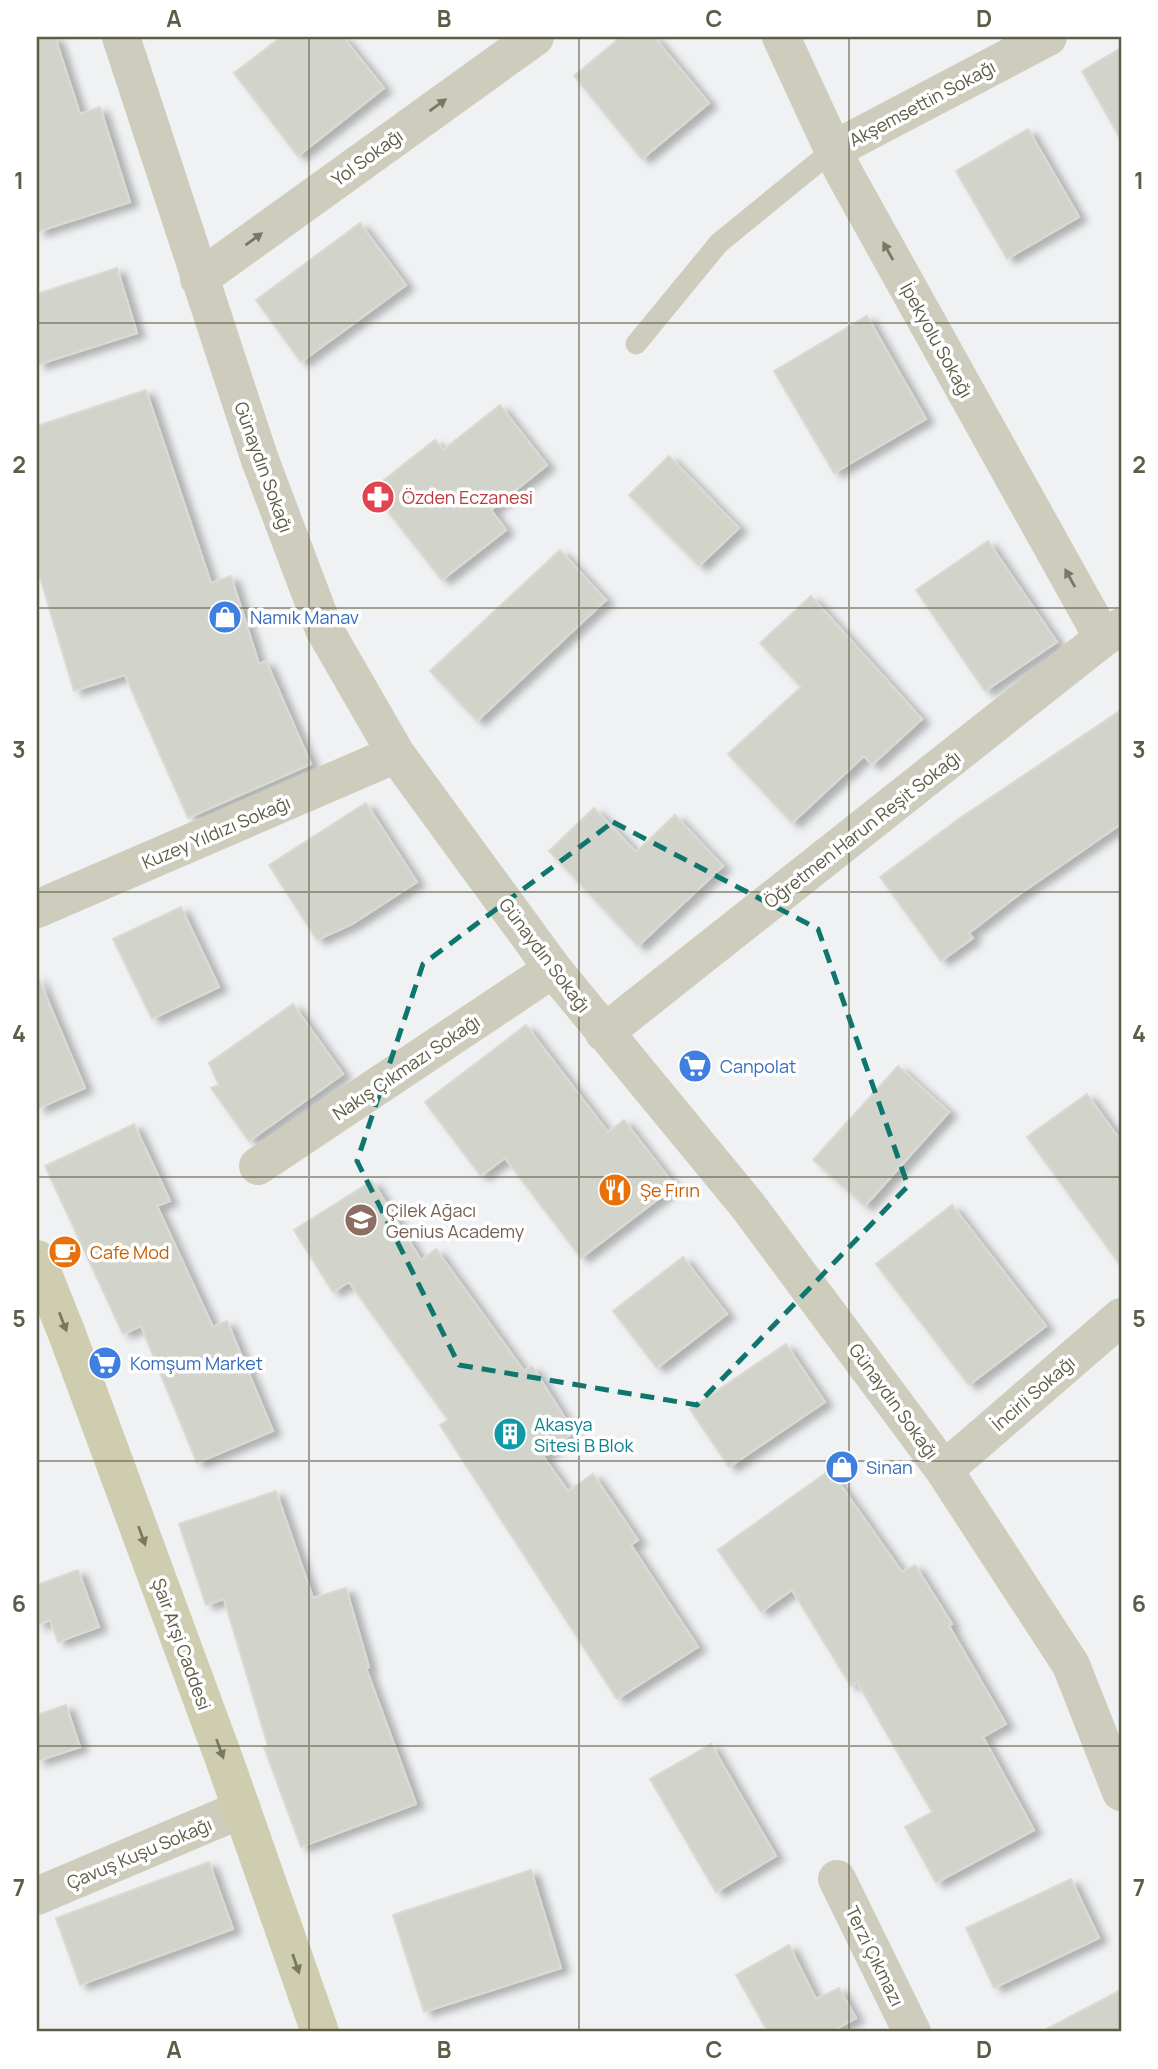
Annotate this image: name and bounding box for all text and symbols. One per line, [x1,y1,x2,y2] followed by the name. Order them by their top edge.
[166,2,182,34] text: A
[437,2,451,34] text: B
[706,2,723,34] text: C
[976,2,992,34] text: D
[845,54,999,152] street label: Akşemsettin Sokağı
[429,98,447,112] one-way arrow
[327,123,407,191] street label: Yol Sokağı
[14,164,24,196] text: 1
[1134,164,1144,196] text: 1
[245,232,264,246] one-way arrow
[882,241,894,260] one-way arrow
[895,278,979,402] street label: İpekyolu Sokağı
[229,398,299,536] street label: Günaydın Sokağı
[12,448,26,480] text: 2
[1132,448,1146,480] text: 2
[359,478,397,516] pharmacy icon: Özden Eczanesi
[402,485,533,509] place label: Özden Eczanesi
[1064,568,1076,588] one-way arrow
[206,598,244,636] shop icon: Namık Manav
[250,605,359,629] place label: Namık Manav
[12,733,26,765] text: 3
[1132,733,1146,765] text: 3
[759,745,965,913] street label: Öğretmen Harun Reşit Sokağı
[138,790,294,874] street label: Kuzey Yıldızı Sokağı
[494,893,596,1017] street label: Günaydın Sokağı
[328,1009,484,1125] street label: Nakış Çıkmazı Sokağı
[12,1017,26,1049] text: 4
[1132,1017,1146,1049] text: 4
[676,1047,714,1085] supermarket icon: Canpolat
[720,1054,796,1078] place label: Canpolat
[596,1171,634,1209] restaurant icon: Şe Fırın
[640,1178,700,1202] place label: Şe Fırın
[386,1198,525,1243] place label: Çilek Ağacı Genius Academy
[342,1201,380,1239] school or university icon: Çilek Ağacı Genius Academy
[46,1233,84,1271] cafe icon: Cafe Mod
[90,1240,169,1264] place label: Cafe Mod
[12,1302,26,1334] text: 5
[1132,1302,1146,1334] text: 5
[58,1312,69,1333] one-way arrow
[844,1338,944,1464] street label: Günaydın Sokağı
[86,1344,124,1382] supermarket icon: Komşum Market
[986,1350,1080,1436] street label: İncirli Sokağı
[130,1351,263,1375] place label: Komşum Market
[534,1412,634,1457] place label: Akasya Sitesi B Blok
[491,1415,529,1453] building icon: Akasya Sitesi B Blok
[823,1448,861,1486] shop icon: Sinan
[866,1455,913,1479] place label: Sinan
[137,1525,148,1546] one-way arrow
[147,1575,217,1713] street label: Şair Arşi Caddesi
[12,1587,26,1619] text: 6
[1132,1587,1146,1619] text: 6
[215,1739,226,1760] one-way arrow
[63,1812,215,1894] street label: Çavuş Kuşu Sokağı
[13,1871,25,1903] text: 7
[1133,1871,1145,1903] text: 7
[840,1902,910,2010] street label: Terzi Çıkmazı
[291,1953,302,1974] one-way arrow
[166,2033,182,2065] text: A
[437,2033,451,2065] text: B
[706,2033,723,2065] text: C
[976,2033,992,2065] text: D

